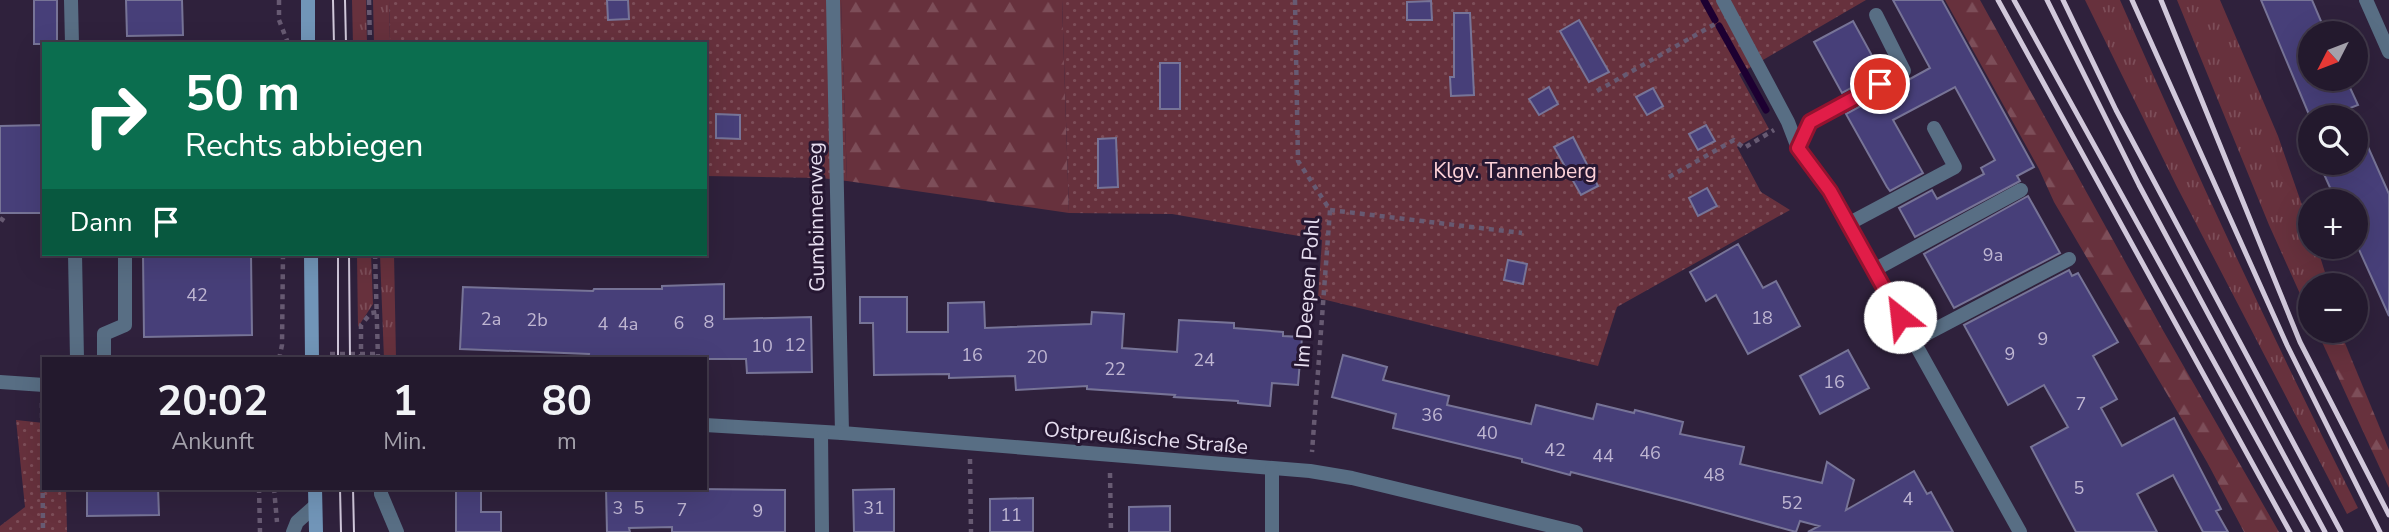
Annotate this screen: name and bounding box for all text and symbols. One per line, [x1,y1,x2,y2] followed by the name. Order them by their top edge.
[2298,21,2368,91] north arrow
[2298,21,2368,343] map controls
[1850,54,1910,114] pin
[185,60,300,127] text: 50 m
[1861,65,1899,103] icon: arrive
[70,70,161,161] icon: right
[2298,105,2368,175] button: search
[185,124,424,167] text: Rechts abbiegen
[801,142,831,292] street label: Gumbinnenweg
[1433,157,1597,185] park label: Klgv. Tannenberg
[2298,189,2368,259] button: +
[147,203,185,241] icon: arrive
[70,205,133,240] text: Dann
[1288,216,1326,369] street label: Im Deepen Pohl
[1983,243,2003,267] house number: 9a
[2298,273,2368,343] button: −
[1863,280,1937,354] position arrow
[186,283,208,307] house number: 42
[1751,306,1773,330] house number: 18
[481,307,501,331] house number: 2a
[526,308,548,332] house number: 2b
[704,310,714,334] house number: 8
[674,311,684,335] house number: 6
[598,312,609,336] house number: 4
[618,312,638,336] house number: 4a
[2038,327,2048,351] house number: 9
[784,333,806,357] house number: 12
[751,334,773,358] house number: 10
[2005,342,2015,366] house number: 9
[961,343,983,367] house number: 16
[1026,345,1048,369] house number: 20
[1193,348,1215,372] house number: 24
[1104,357,1126,381] house number: 22
[1823,370,1845,394] house number: 16
[157,373,268,430] text: 20:02
[392,373,418,430] text: 1
[542,373,592,430] text: 80
[2076,392,2086,416] house number: 7
[1421,403,1443,427] house number: 36
[1043,415,1249,461] street label: Ostpreußische Straße
[1476,421,1498,445] house number: 40
[171,426,254,457] text: Ankunft
[383,426,427,457] text: Min.
[557,426,577,457] text: m
[1544,438,1566,462] house number: 42
[1639,441,1661,465] house number: 46
[1592,444,1614,468] house number: 44
[1703,463,1725,487] house number: 48
[2074,476,2084,500] house number: 5
[1903,487,1914,511] house number: 4
[1781,491,1803,515] house number: 52
[613,496,623,520] house number: 3
[634,496,644,520] house number: 5
[863,496,885,520] house number: 31
[677,498,687,522] house number: 7
[753,499,763,523] house number: 9
[1000,503,1022,527] house number: 11

